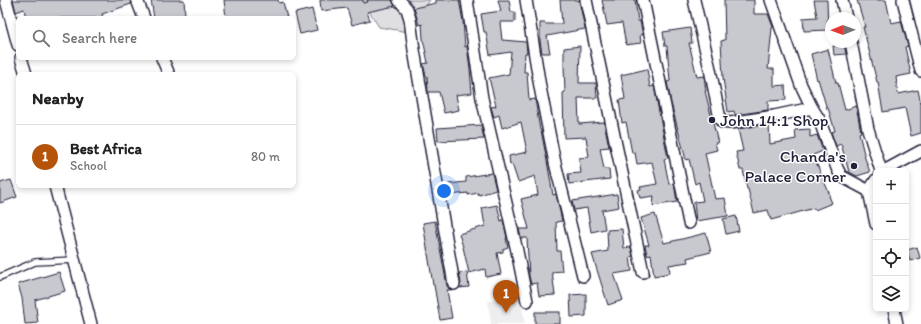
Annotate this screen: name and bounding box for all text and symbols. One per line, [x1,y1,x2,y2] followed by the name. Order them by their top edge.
[825,12,861,48] north arrow
[16,16,296,60] search box
[30,27,52,49] icon: search
[62,29,137,47] text: Search here
[32,88,84,108] text: Nearby
[720,110,828,130] place label: John 14:1 Shop
[707,115,717,125] marker: John 14:1 Shop
[70,140,142,158] text: Best Africa
[745,146,847,186] place label: Chanda's Palace Corner
[42,149,48,164] text: 1
[251,149,280,164] text: 80 m
[70,158,107,173] text: School
[849,161,859,171] marker: Chanda's Palace Corner
[873,168,909,312] map controls
[873,168,909,204] button: +
[434,181,454,201] your location
[873,204,909,240] button: −
[873,240,909,276] button: locate
[873,276,909,312] button: layers
[493,280,519,313] pin: 1

